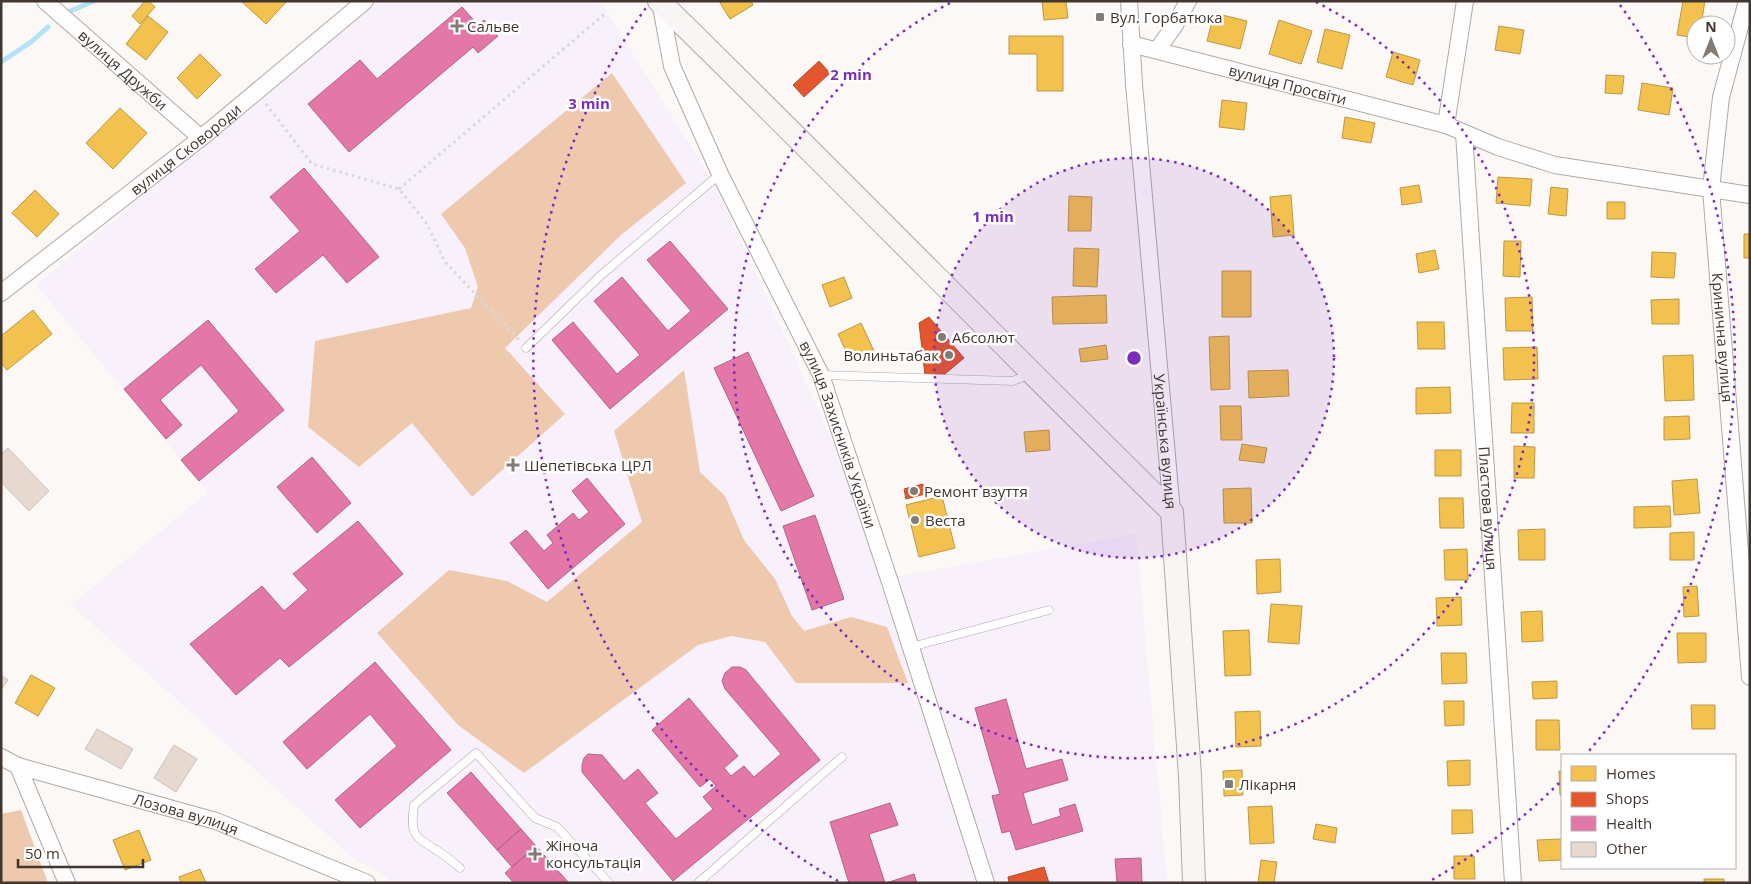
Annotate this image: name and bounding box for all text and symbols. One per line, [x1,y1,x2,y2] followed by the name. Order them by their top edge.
[1110,7,1222,27] place label: Вул. Горбатюка
[1094,11,1106,23] marker: Вул. Горбатюка
[1686,15,1736,65] north arrow
[467,16,519,36] place label: Сальве
[1705,17,1717,36] text: N
[451,20,463,32] marker: Сальве
[74,25,172,114] street label: вулиця Дружби
[1227,60,1349,109] street label: вулиця Просвіти
[830,64,872,84] text: 2 min
[568,93,610,113] text: 3 min
[126,99,245,199] street label: вулиця Сковороди
[972,206,1014,226] text: 1 min
[1708,272,1738,403] street label: Кринична вулиця
[952,327,1015,347] place label: Абсолют
[936,331,948,343] marker: Абсолют
[795,337,881,531] street label: вулиця Захисників України
[843,345,939,365] place label: Волиньтабак
[943,349,955,361] marker: Волиньтабак
[1125,349,1143,367] centre of rings
[1150,373,1182,510] street label: Українська вулиця
[1474,446,1503,571] street label: Пластова вулиця
[524,455,652,475] place label: Шепетівська ЦРЛ
[506,458,520,472] marker: Шепетівська ЦРЛ
[924,481,1028,501] place label: Ремонт взуття
[908,485,920,497] marker: Ремонт взуття
[925,510,966,530] place label: Веста
[909,514,921,526] marker: Веста
[1561,754,1736,869] legend
[1606,763,1656,783] text: Homes
[1239,774,1296,794] place label: Лікарня
[1223,778,1235,790] marker: Лікарня
[1606,788,1649,808] text: Shops
[131,789,242,839] street label: Лозова вулиця
[1606,813,1652,833] text: Health
[546,835,641,872] place label: Жіноча консультація
[18,836,142,868] scale bar
[1606,838,1647,858] text: Other
[25,843,60,863] text: 50 m
[528,847,542,861] marker: Жіноча консультація

